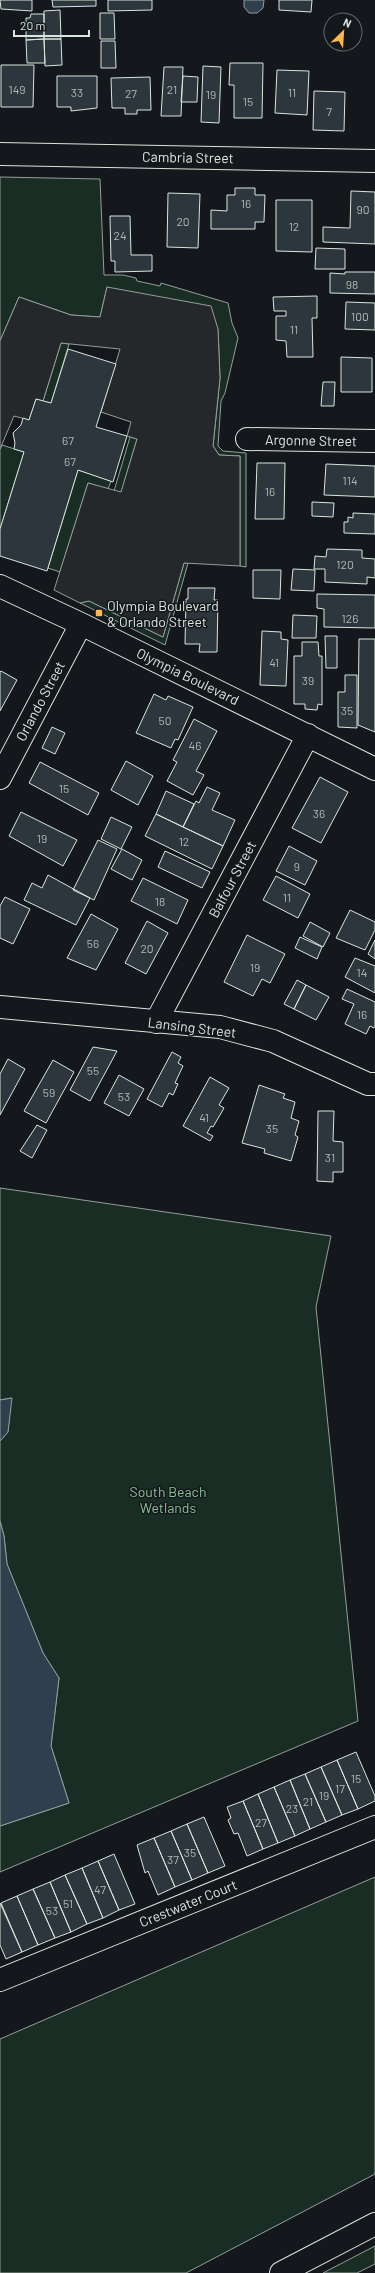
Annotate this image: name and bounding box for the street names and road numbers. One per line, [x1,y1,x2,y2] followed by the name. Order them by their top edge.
[142,148,234,166] street label: Cambria Street
[265,431,357,449] street label: Argonne Street
[134,644,242,708] street label: Olympia Boulevard
[12,658,68,744] street label: Orlando Street
[205,838,259,920] street label: Balfour Street
[147,1013,237,1041] street label: Lansing Street
[137,1876,239,1930] street label: Crestwater Court

